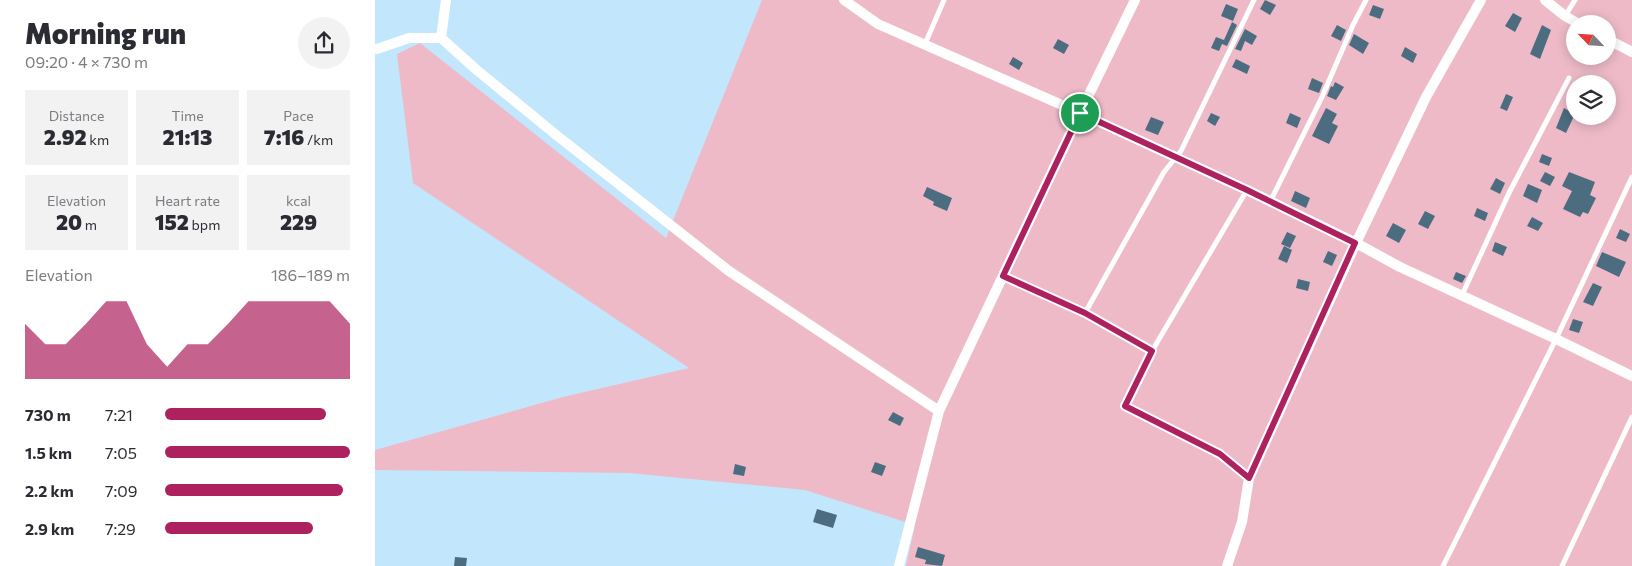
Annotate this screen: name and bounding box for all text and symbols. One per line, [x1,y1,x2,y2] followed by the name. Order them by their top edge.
[1566,15,1616,65] north arrow
[1566,15,1616,125] map controls
[25,16,186,50] text: Morning run
[298,17,350,69] button: share
[25,52,148,71] text: 09:20 · 4 × 730 m
[1566,75,1616,125] button: layers
[1059,92,1101,134] pin
[1066,99,1094,127] icon: arrive
[49,107,104,124] text: Distance
[171,107,204,124] text: Time
[283,107,314,124] text: Pace
[44,124,87,149] text: 2.92
[163,124,212,149] text: 21:13
[264,124,304,149] text: 7:16
[87,131,109,148] text: km
[304,131,333,148] text: /km
[47,192,106,209] text: Elevation
[155,192,220,209] text: Heart rate
[286,192,311,209] text: kcal
[56,209,82,234] text: 20
[155,209,189,234] text: 152
[280,209,317,234] text: 229
[82,216,97,233] text: m
[189,216,220,233] text: bpm
[25,265,93,284] text: Elevation
[271,265,350,284] text: 186–189 m
[25,405,71,424] text: 730 m
[105,405,133,424] text: 7:21
[25,443,72,462] text: 1.5 km
[105,443,137,462] text: 7:05
[25,481,74,500] text: 2.2 km
[105,481,137,500] text: 7:09
[25,519,74,538] text: 2.9 km
[105,519,136,538] text: 7:29

